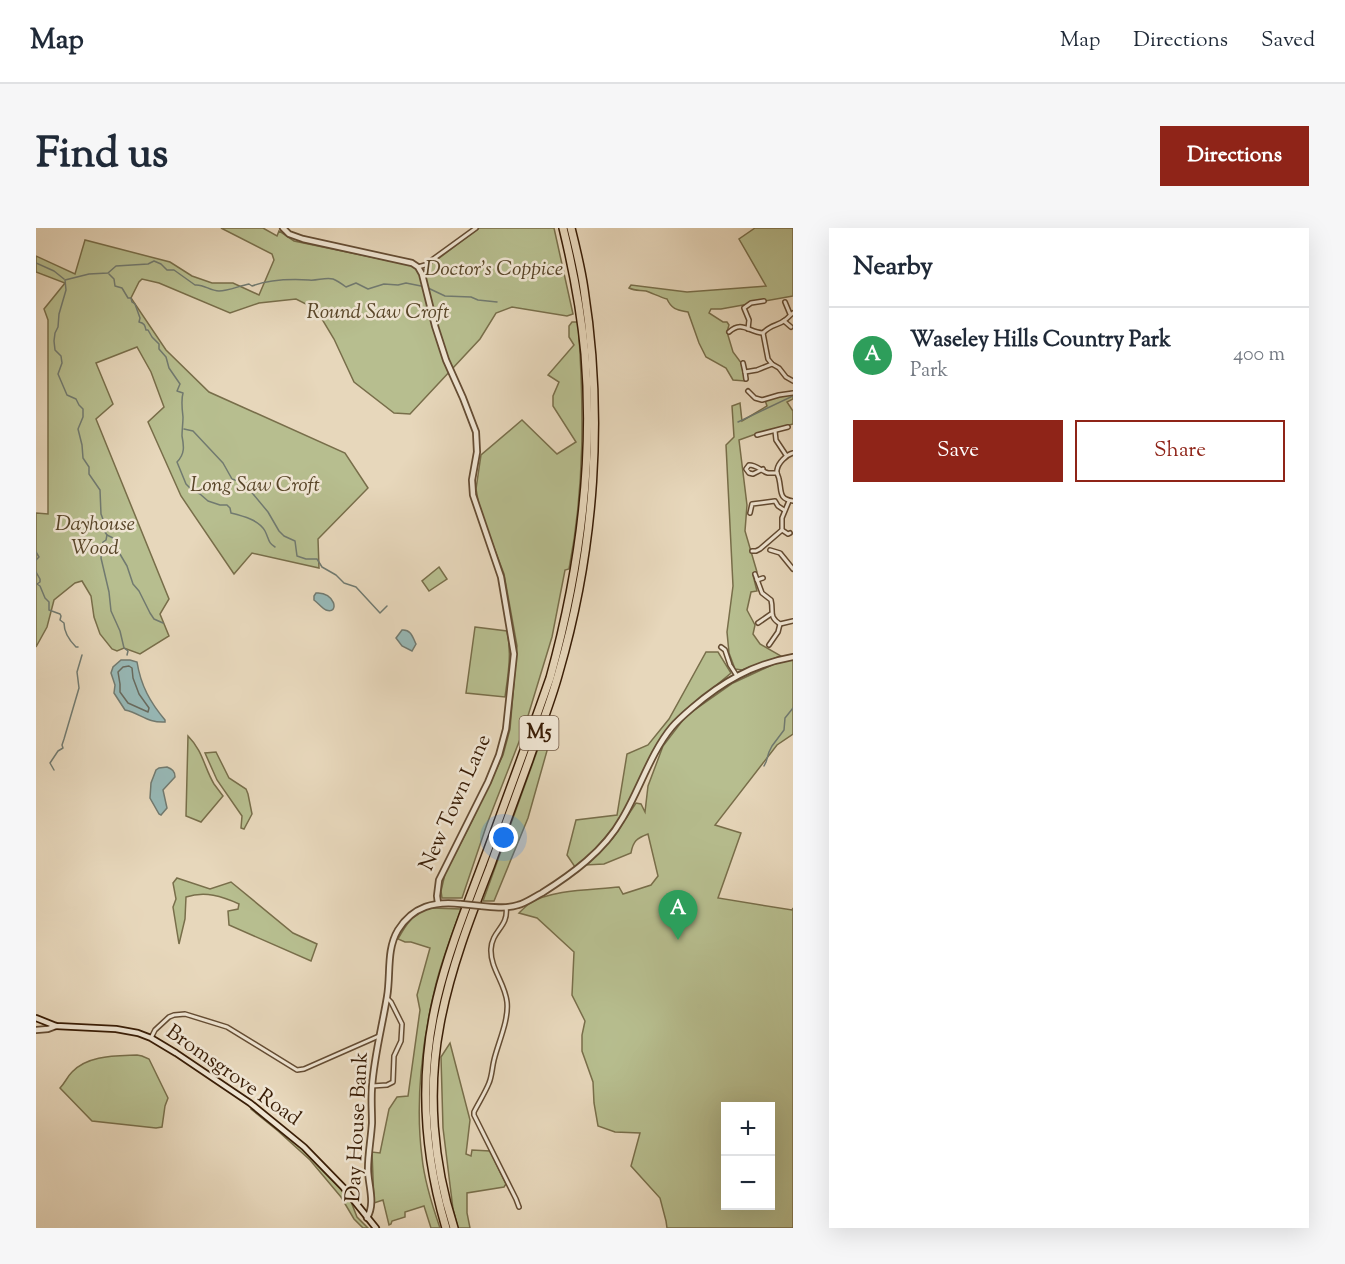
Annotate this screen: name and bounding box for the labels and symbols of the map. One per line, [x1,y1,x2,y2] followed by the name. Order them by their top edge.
[425,255,563,285] park label: Doctor's Coppice
[307,298,449,328] park label: Round Saw Croft
[190,471,320,501] park label: Long Saw Croft
[55,510,135,564] park label: Dayhouse Wood
[520,716,558,750] road number: M5
[412,730,500,876] street label: New Town Lane
[489,823,518,852] your location
[658,890,698,940] pin: A
[159,1018,307,1134] street label: Bromsgrove Road
[339,1051,377,1203] street label: Day House Bank

